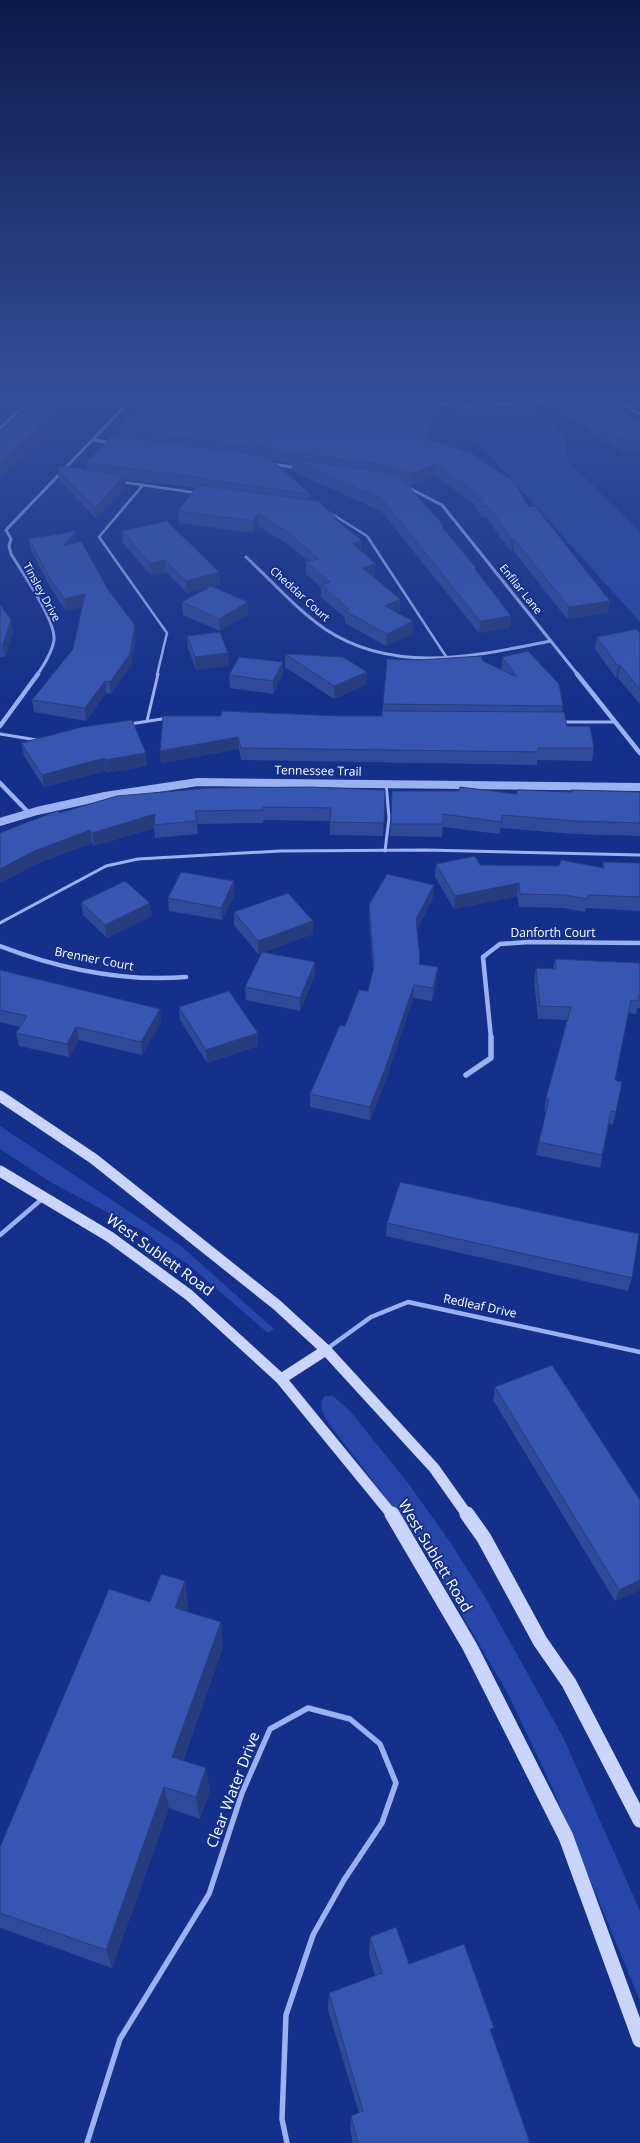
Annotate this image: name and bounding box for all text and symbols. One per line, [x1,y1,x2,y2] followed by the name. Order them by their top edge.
[20,560,65,624] street label: Tinsley Drive
[497,561,546,617] street label: Enfilar Lane
[267,563,333,625] street label: Cheddar Court
[274,761,362,780] street label: Tennessee Trail
[511,924,595,941] street label: Danforth Court
[53,943,135,975] street label: Brenner Court
[103,1209,218,1300] street label: West Sublett Road
[442,1289,519,1322] street label: Redleaf Drive
[394,1496,477,1615] street label: West Sublett Road
[201,1729,263,1851] street label: Clear Water Drive

